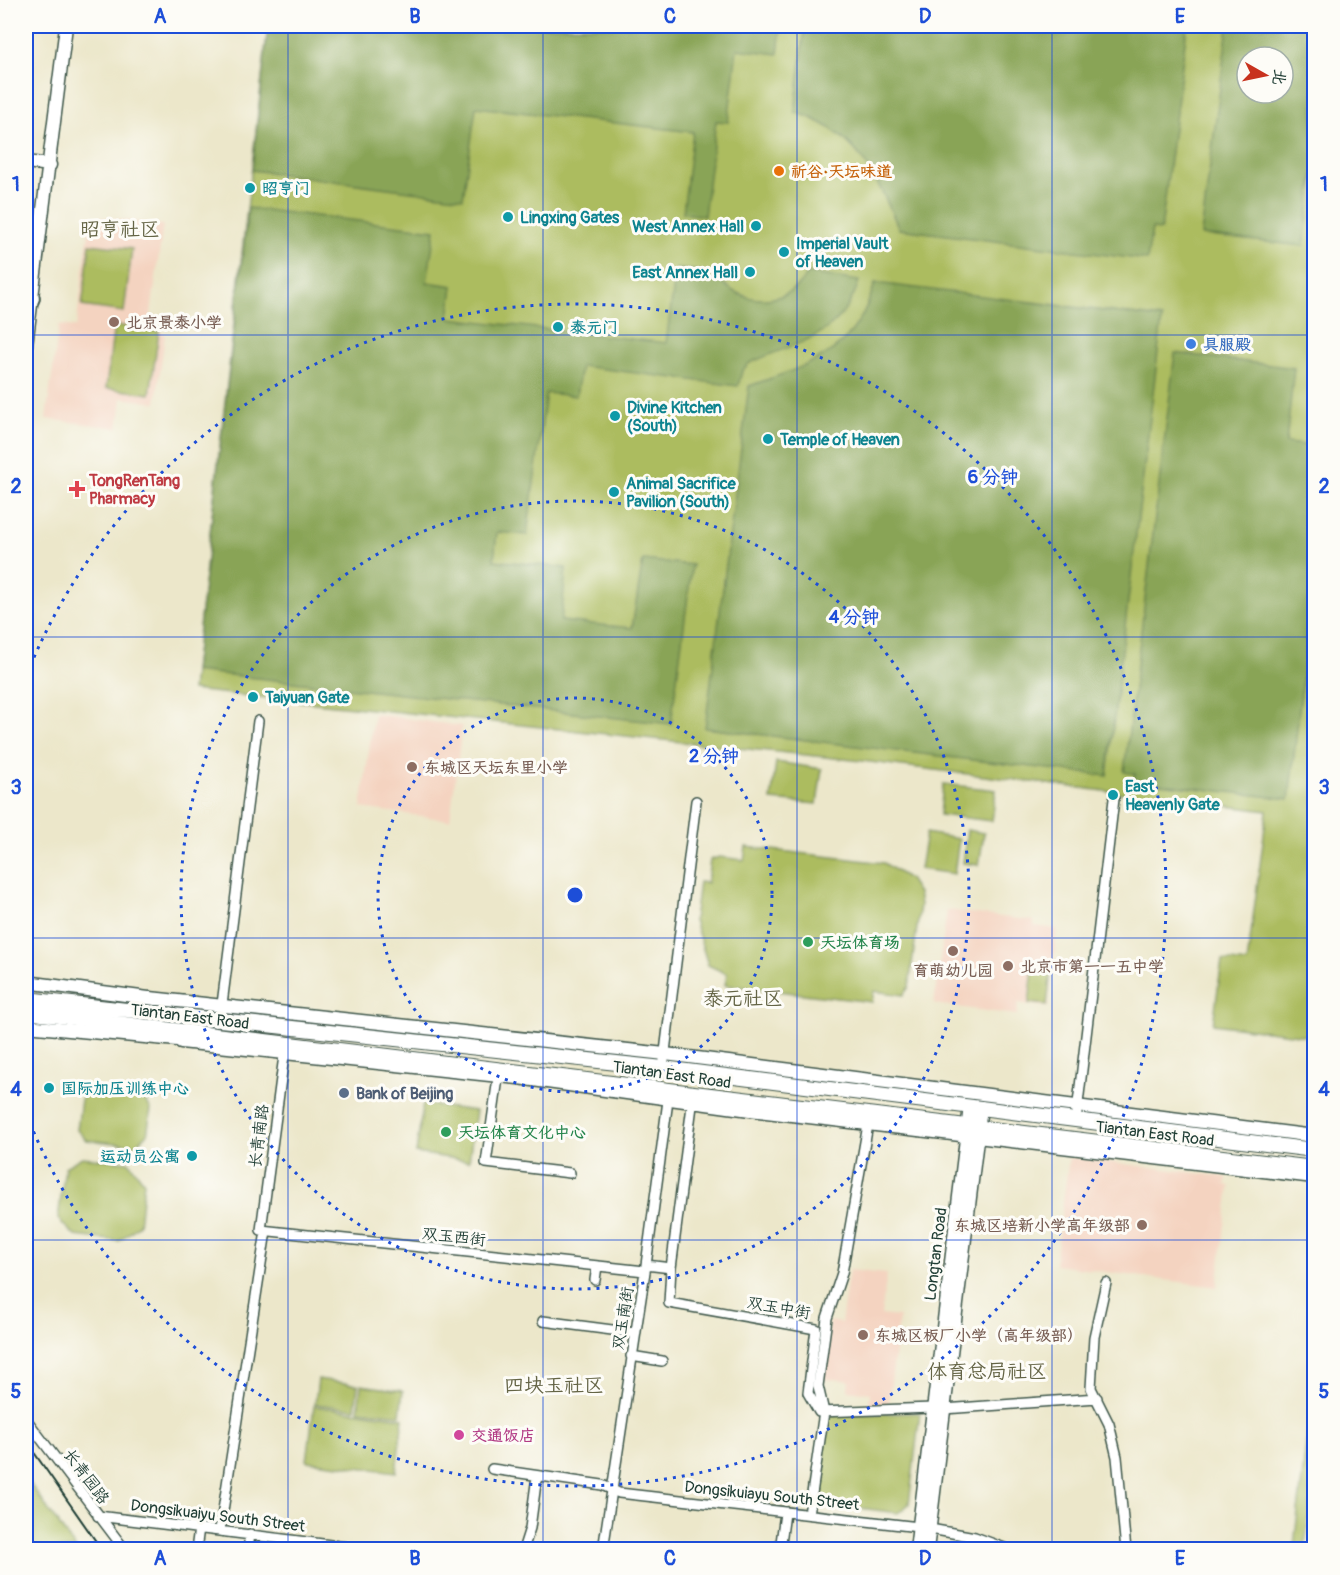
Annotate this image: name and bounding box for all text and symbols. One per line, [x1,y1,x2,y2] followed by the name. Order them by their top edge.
[154,4,167,29] text: A
[409,4,421,29] text: B
[664,4,676,29] text: C
[919,4,932,29] text: D
[1175,4,1186,29] text: E
[1235,45,1295,105] north arrow
[1268,68,1290,87] text: 北
[791,162,892,182] place label: 祈谷·天坛味道
[772,164,786,178] marker: 祈谷·天坛味道
[12,172,20,197] text: 1
[1320,172,1328,197] text: 1
[262,179,310,199] place label: 昭亨门
[243,181,257,195] marker: 昭亨门
[520,208,620,228] place label: Lingxing Gates
[501,210,515,224] marker: Lingxing Gates
[80,217,160,242] district label: 昭亨社区
[632,217,744,237] place label: West Annex Hall
[749,219,763,233] marker: West Annex Hall
[795,234,889,272] place label: Imperial Vault of Heaven
[777,245,791,259] marker: Imperial Vault of Heaven
[632,263,738,283] place label: East Annex Hall
[743,265,757,279] marker: East Annex Hall
[126,313,222,333] place label: 北京景泰小学
[107,315,121,329] marker: 北京景泰小学
[570,318,618,338] place label: 泰元门
[551,320,565,334] marker: 泰元门
[1203,335,1251,355] place label: 具服殿
[1184,337,1198,351] marker: 具服殿
[627,398,722,436] place label: Divine Kitchen (South)
[608,409,622,423] marker: Divine Kitchen (South)
[779,430,900,450] place label: Temple of Heaven
[761,432,775,446] marker: Temple of Heaven
[968,466,1018,489] text: 6 分钟
[88,471,180,509] place label: TongRenTang Pharmacy
[10,474,22,499] text: 2
[626,474,737,512] place label: Animal Sacrifice Pavilion (South)
[1318,474,1330,499] text: 2
[70,482,84,496] marker: TongRenTang Pharmacy
[607,485,621,499] marker: Animal Sacrifice Pavilion (South)
[829,606,879,629] text: 4 分钟
[264,688,351,708] place label: Taiyuan Gate
[246,690,260,704] marker: Taiyuan Gate
[689,745,739,768] text: 2 分钟
[424,758,568,778] place label: 东城区天坛东里小学
[405,760,419,774] marker: 东城区天坛东里小学
[10,775,22,800] text: 3
[1318,775,1330,800] text: 3
[1125,777,1221,815] place label: East Heavenly Gate
[1106,788,1120,802] marker: East Heavenly Gate
[565,885,585,905] centre of rings
[820,933,900,953] place label: 天坛体育场
[801,935,815,949] marker: 天坛体育场
[946,944,960,958] marker: 育萌幼儿园
[1020,957,1164,977] place label: 北京市第一一五中学
[1001,959,1015,973] marker: 北京市第一一五中学
[913,961,993,981] place label: 育萌幼儿园
[703,986,783,1011] district label: 泰元社区
[129,1000,250,1034] street label: Tiantan East Road
[611,1057,732,1093] street label: Tiantan East Road
[10,1077,22,1102] text: 4
[1318,1077,1330,1102] text: 4
[61,1079,189,1099] place label: 国际加压训练中心
[42,1081,56,1095] marker: 国际加压训练中心
[356,1084,453,1104] place label: Bank of Beijing
[337,1086,351,1100] marker: Bank of Beijing
[245,1103,273,1169] street label: 长青南路
[1094,1117,1215,1151] street label: Tiantan East Road
[458,1123,586,1143] place label: 天坛体育文化中心
[439,1125,453,1139] marker: 天坛体育文化中心
[100,1147,180,1167] place label: 运动员公寓
[185,1149,199,1163] marker: 运动员公寓
[920,1206,952,1302] street label: Longtan Road
[954,1216,1130,1236] place label: 东城区培新小学高年级部
[1135,1218,1149,1232] marker: 东城区培新小学高年级部
[421,1224,487,1250] street label: 双玉西街
[608,1285,638,1351] street label: 双玉南街
[746,1293,812,1323] street label: 双玉中街
[875,1326,1083,1346] place label: 东城区板厂小学（高年级部）
[856,1328,870,1342] marker: 东城区板厂小学（高年级部）
[927,1359,1047,1384] district label: 体育总局社区
[504,1373,604,1398] district label: 四块玉社区
[11,1379,22,1404] text: 5
[1319,1379,1330,1404] text: 5
[471,1426,535,1446] place label: 交通饭店
[452,1428,466,1442] marker: 交通饭店
[59,1445,113,1508] street label: 长青园路
[683,1477,861,1515] street label: Dongsikuiayu South Street
[129,1495,307,1537] street label: Dongsikuaiyu South Street
[154,1546,167,1571] text: A
[409,1546,421,1571] text: B
[664,1546,676,1571] text: C
[919,1546,932,1571] text: D
[1175,1546,1186,1571] text: E

